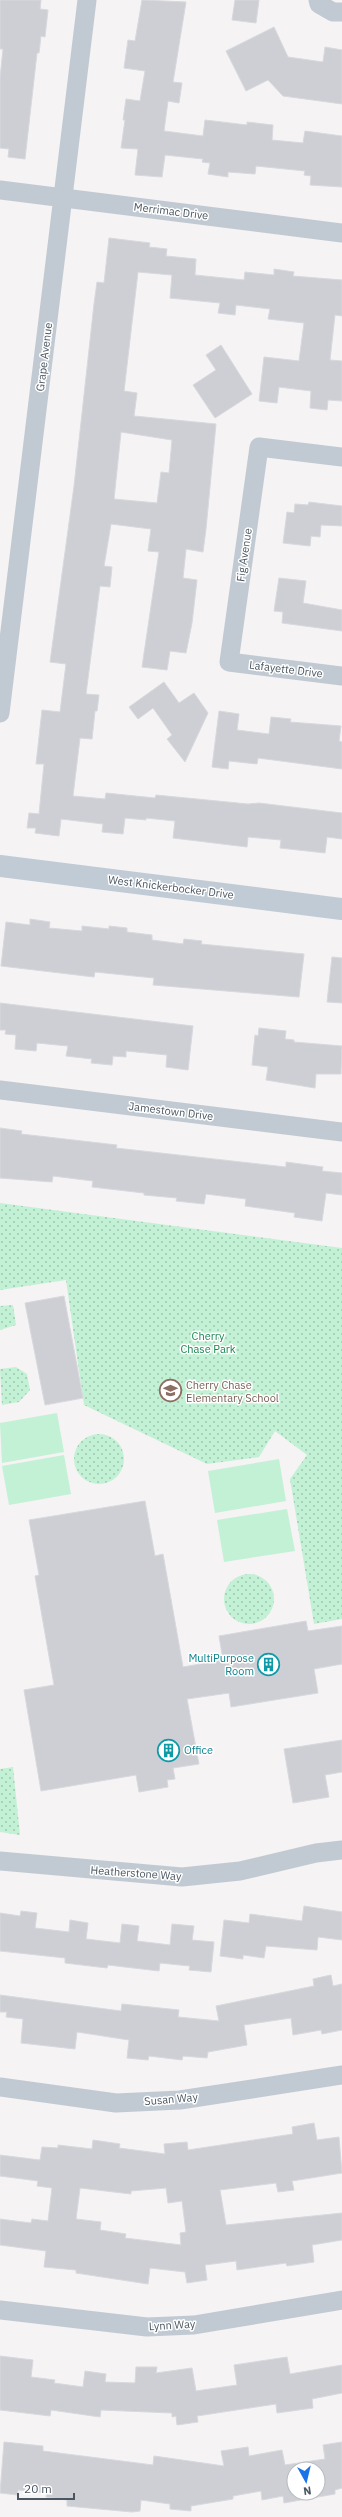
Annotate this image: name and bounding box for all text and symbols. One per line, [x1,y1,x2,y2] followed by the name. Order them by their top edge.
[133,199,209,223] street label: Merrimac Drive
[33,322,55,392] street label: Grape Avenue
[233,527,255,583] street label: Fig Avenue
[248,658,324,680] street label: Lafayette Drive
[107,872,235,902] street label: West Knickerbocker Drive
[128,1099,214,1123] street label: Jamestown Drive
[180,1329,236,1356] park label: Cherry Chase Park
[158,1378,184,1404] school or university icon: Cherry Chase Elementary School
[186,1378,279,1405] place label: Cherry Chase Elementary School
[188,1651,254,1678] place label: MultiPurpose Room
[256,1651,282,1677] building icon: MultiPurpose Room
[155,1737,181,1763] building icon: Office
[184,1743,213,1757] place label: Office
[90,1863,182,1883] street label: Heatherstone Way
[144,2090,199,2108] street label: Susan Way
[148,2317,196,2333] street label: Lynn Way
[286,2461,326,2501] north arrow
[18,2475,74,2501] scale bar
[24,2481,52,2496] text: 20 m
[302,2483,312,2498] text: N

